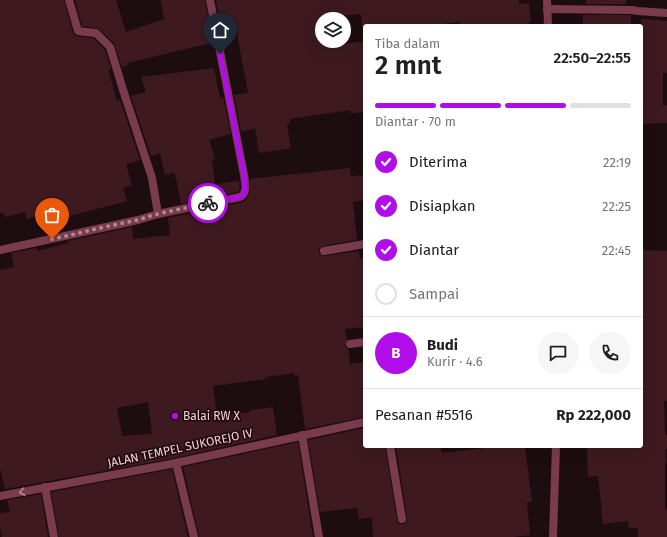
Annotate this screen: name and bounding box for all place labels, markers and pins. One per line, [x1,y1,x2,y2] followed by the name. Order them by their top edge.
[203,13,237,54] pin
[35,198,69,239] pin
[183,409,241,423] place label: Balai RW X
[170,411,180,421] marker: Balai RW X

